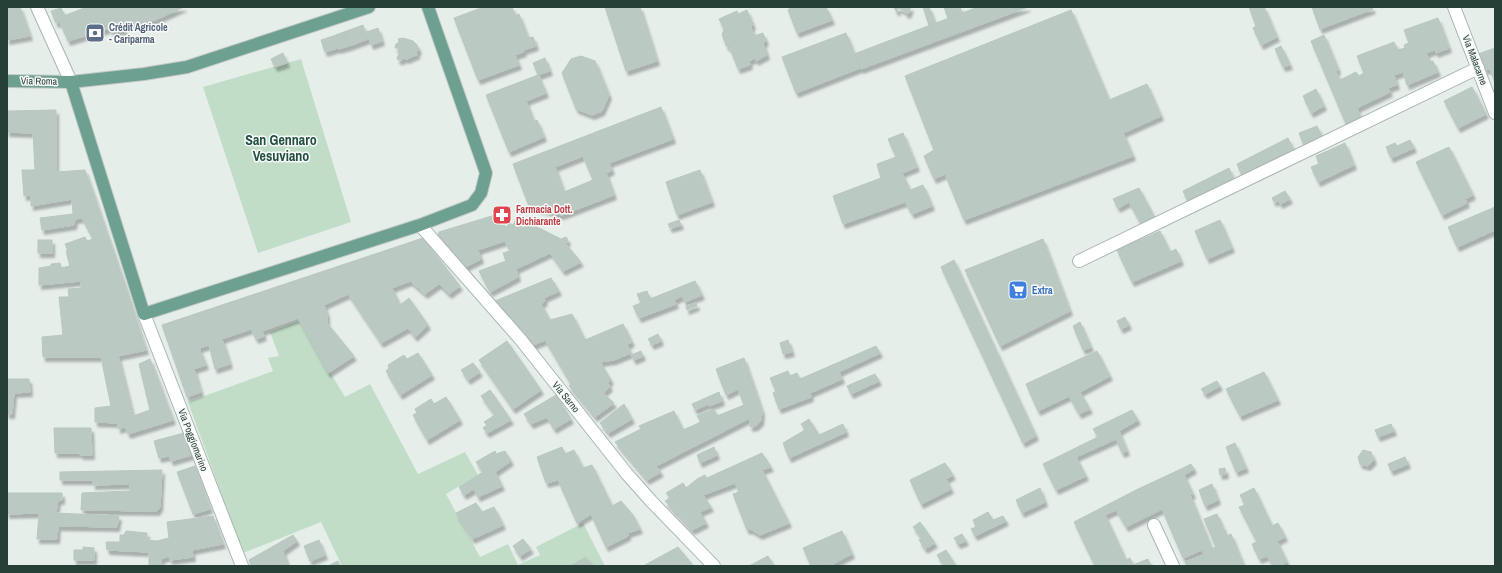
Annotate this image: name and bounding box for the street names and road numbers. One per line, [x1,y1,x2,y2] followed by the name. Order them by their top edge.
[1459,33,1491,87] street label: Via Malacarne
[21,74,58,88] street label: Via Roma
[550,379,583,416] street label: Via Sarno
[175,407,211,474] street label: Via Poggiomarino

